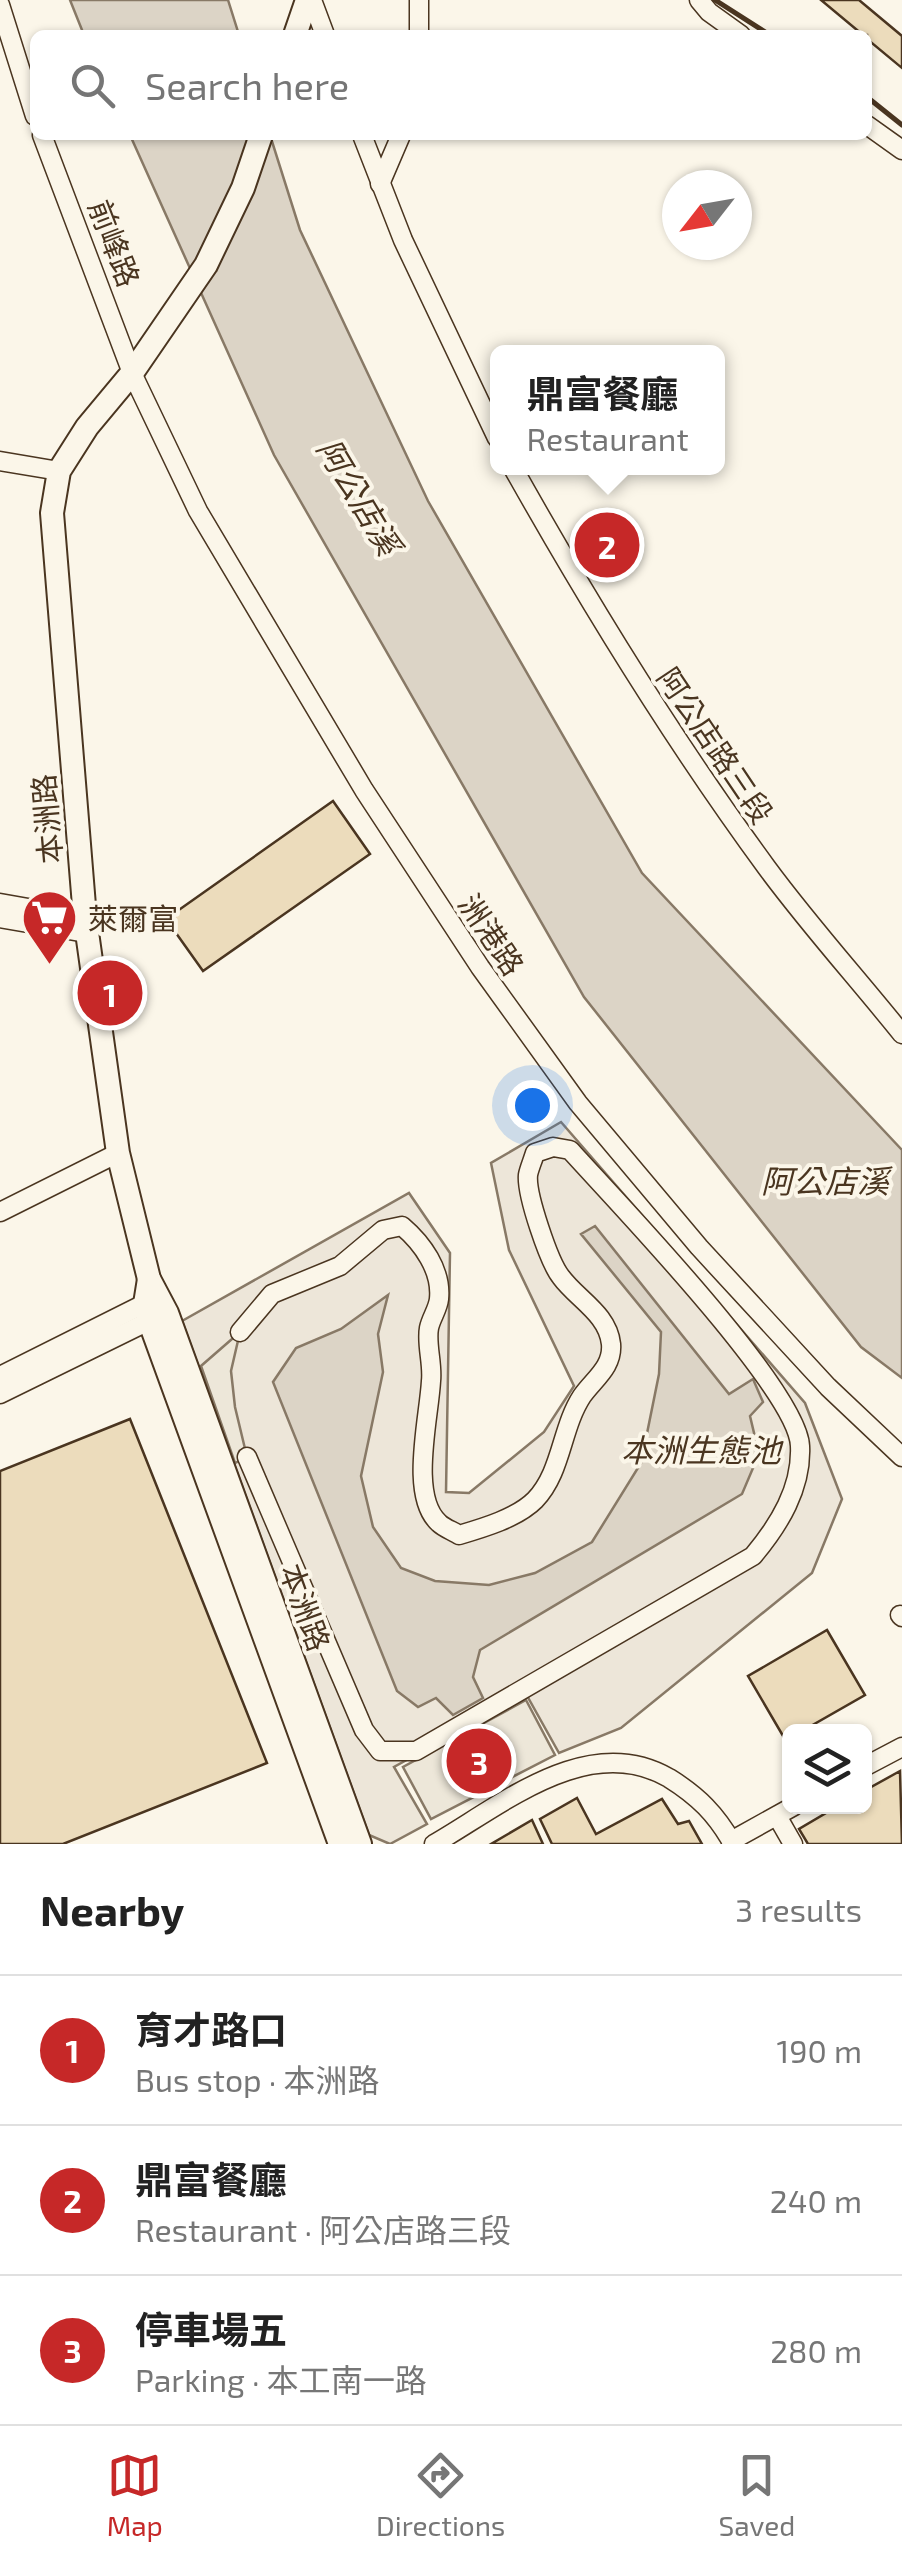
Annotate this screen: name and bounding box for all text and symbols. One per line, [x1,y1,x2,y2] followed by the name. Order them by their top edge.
[30,30,872,140] search box
[65,58,120,113] icon: search
[145,62,349,108] text: Search here
[662,170,752,260] north arrow
[82,195,148,291] street label: 前峰路
[490,345,725,475] popup
[526,370,678,416] text: 鼎富餐廳
[526,419,689,457] text: Restaurant
[311,431,411,564] water label: 阿公店溪
[574,508,640,582] pin: 2
[651,660,781,830] street label: 阿公店路三段
[24,773,68,865] street label: 本洲路
[452,887,532,981] street label: 洲港路
[19,888,79,967] supermarket icon: 萊爾富
[88,900,178,936] place label: 萊爾富
[78,956,142,1030] pin: 1
[507,1080,558,1131] your location
[761,1161,893,1199] water label: 阿公店溪
[621,1430,784,1468] water label: 本洲生態池
[274,1559,338,1655] street label: 本洲路
[446,1724,512,1798] pin: 3
[782,1724,872,1814] map controls
[782,1724,872,1814] button: layers
[40,1884,184,1934] text: Nearby
[735,1890,862,1928] text: 3 results
[135,2006,287,2052] text: 育才路口
[66,2031,79,2069] text: 1
[776,2031,862,2069] text: 190 m
[135,2060,379,2098] text: Bus stop · 本洲路
[135,2156,287,2202] text: 鼎富餐廳
[63,2181,82,2219] text: 2
[770,2181,862,2219] text: 240 m
[135,2210,511,2248] text: Restaurant · 阿公店路三段
[135,2306,287,2352] text: 停車場五
[63,2331,82,2369] text: 3
[770,2331,862,2369] text: 280 m
[135,2360,427,2398] text: Parking · 本工南一路
[107,2448,163,2542] tab: Map
[376,2448,505,2542] tab: Directions
[719,2448,795,2542] tab: Saved

